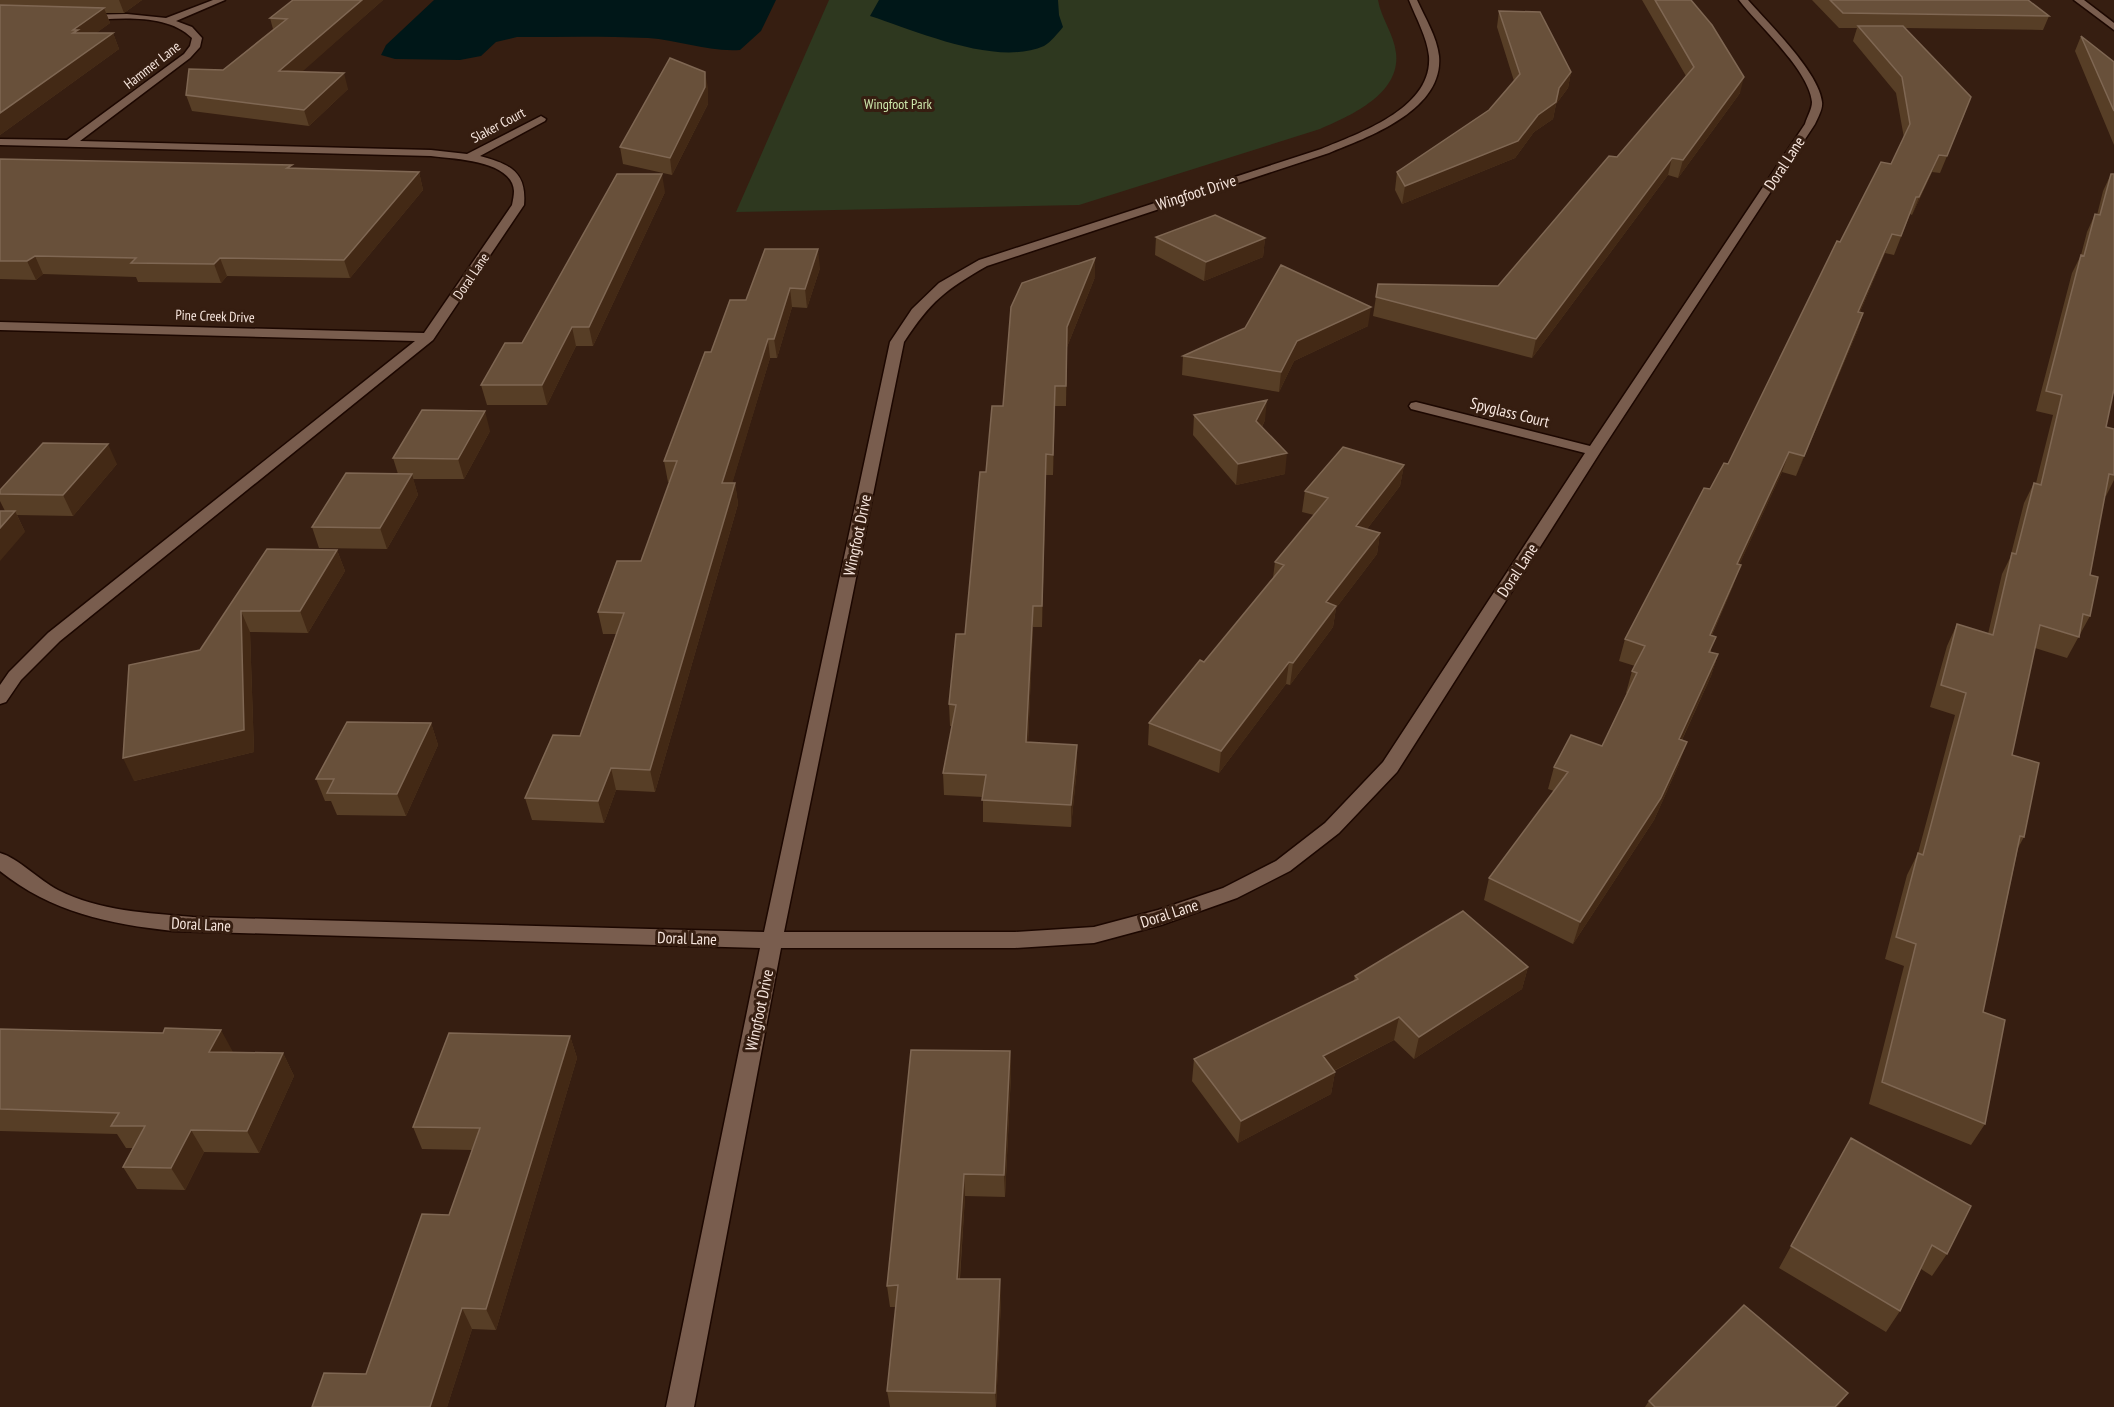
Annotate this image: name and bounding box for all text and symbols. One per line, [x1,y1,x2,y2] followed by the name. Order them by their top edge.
[120,37,184,93] street label: Hammer Lane
[864,95,932,113] park label: Wingfoot Park
[468,103,528,147] street label: Slaker Court
[1759,133,1809,193] street label: Doral Lane
[1154,170,1238,214] street label: Wingfoot Drive
[449,249,493,303] street label: Doral Lane
[175,306,255,326] street label: Pine Creek Drive
[1468,393,1552,432] street label: Spyglass Court
[839,492,875,578] street label: Wingfoot Drive
[1492,540,1542,600] street label: Doral Lane
[1138,894,1200,932] street label: Doral Lane
[171,912,231,936] street label: Doral Lane
[657,927,717,949] street label: Doral Lane
[741,967,777,1053] street label: Wingfoot Drive

